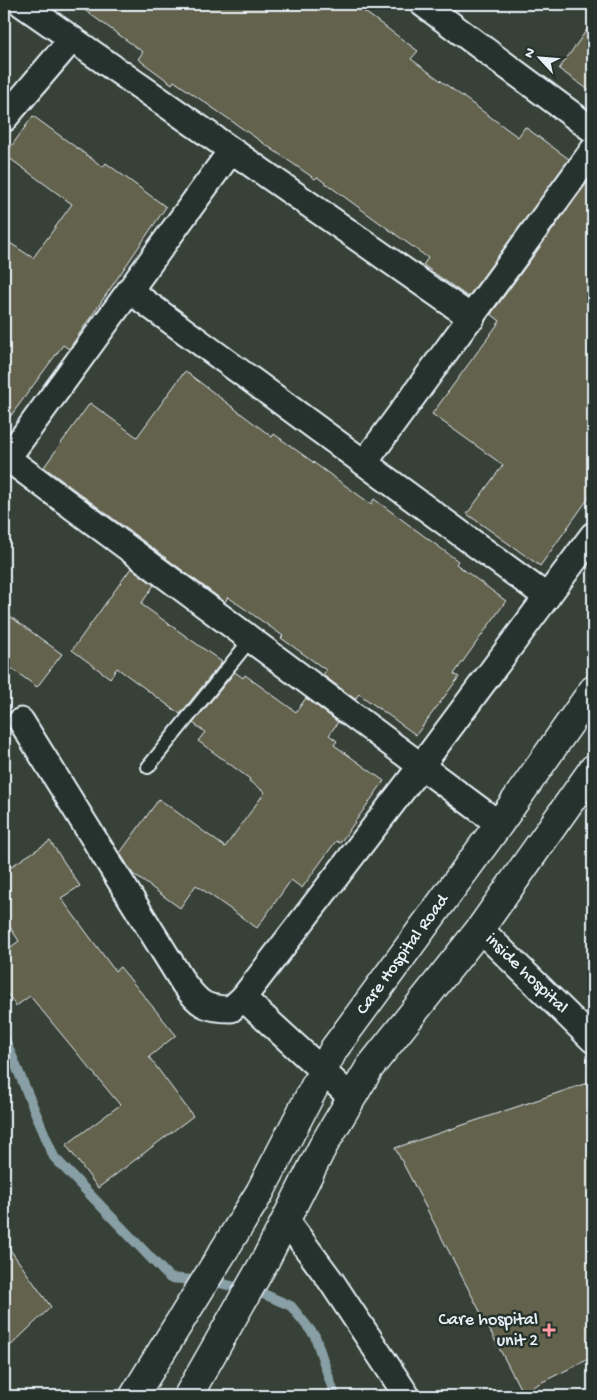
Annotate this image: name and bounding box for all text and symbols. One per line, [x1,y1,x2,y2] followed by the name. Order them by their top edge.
[514,32,564,82] north arrow
[521,46,540,61] text: N
[352,890,455,1019] street label: Care Hospital Road
[480,929,572,1019] street label: inside hospital
[439,1310,538,1352] place label: Care hospital unit 2
[542,1323,556,1337] marker: Care hospital unit 2

